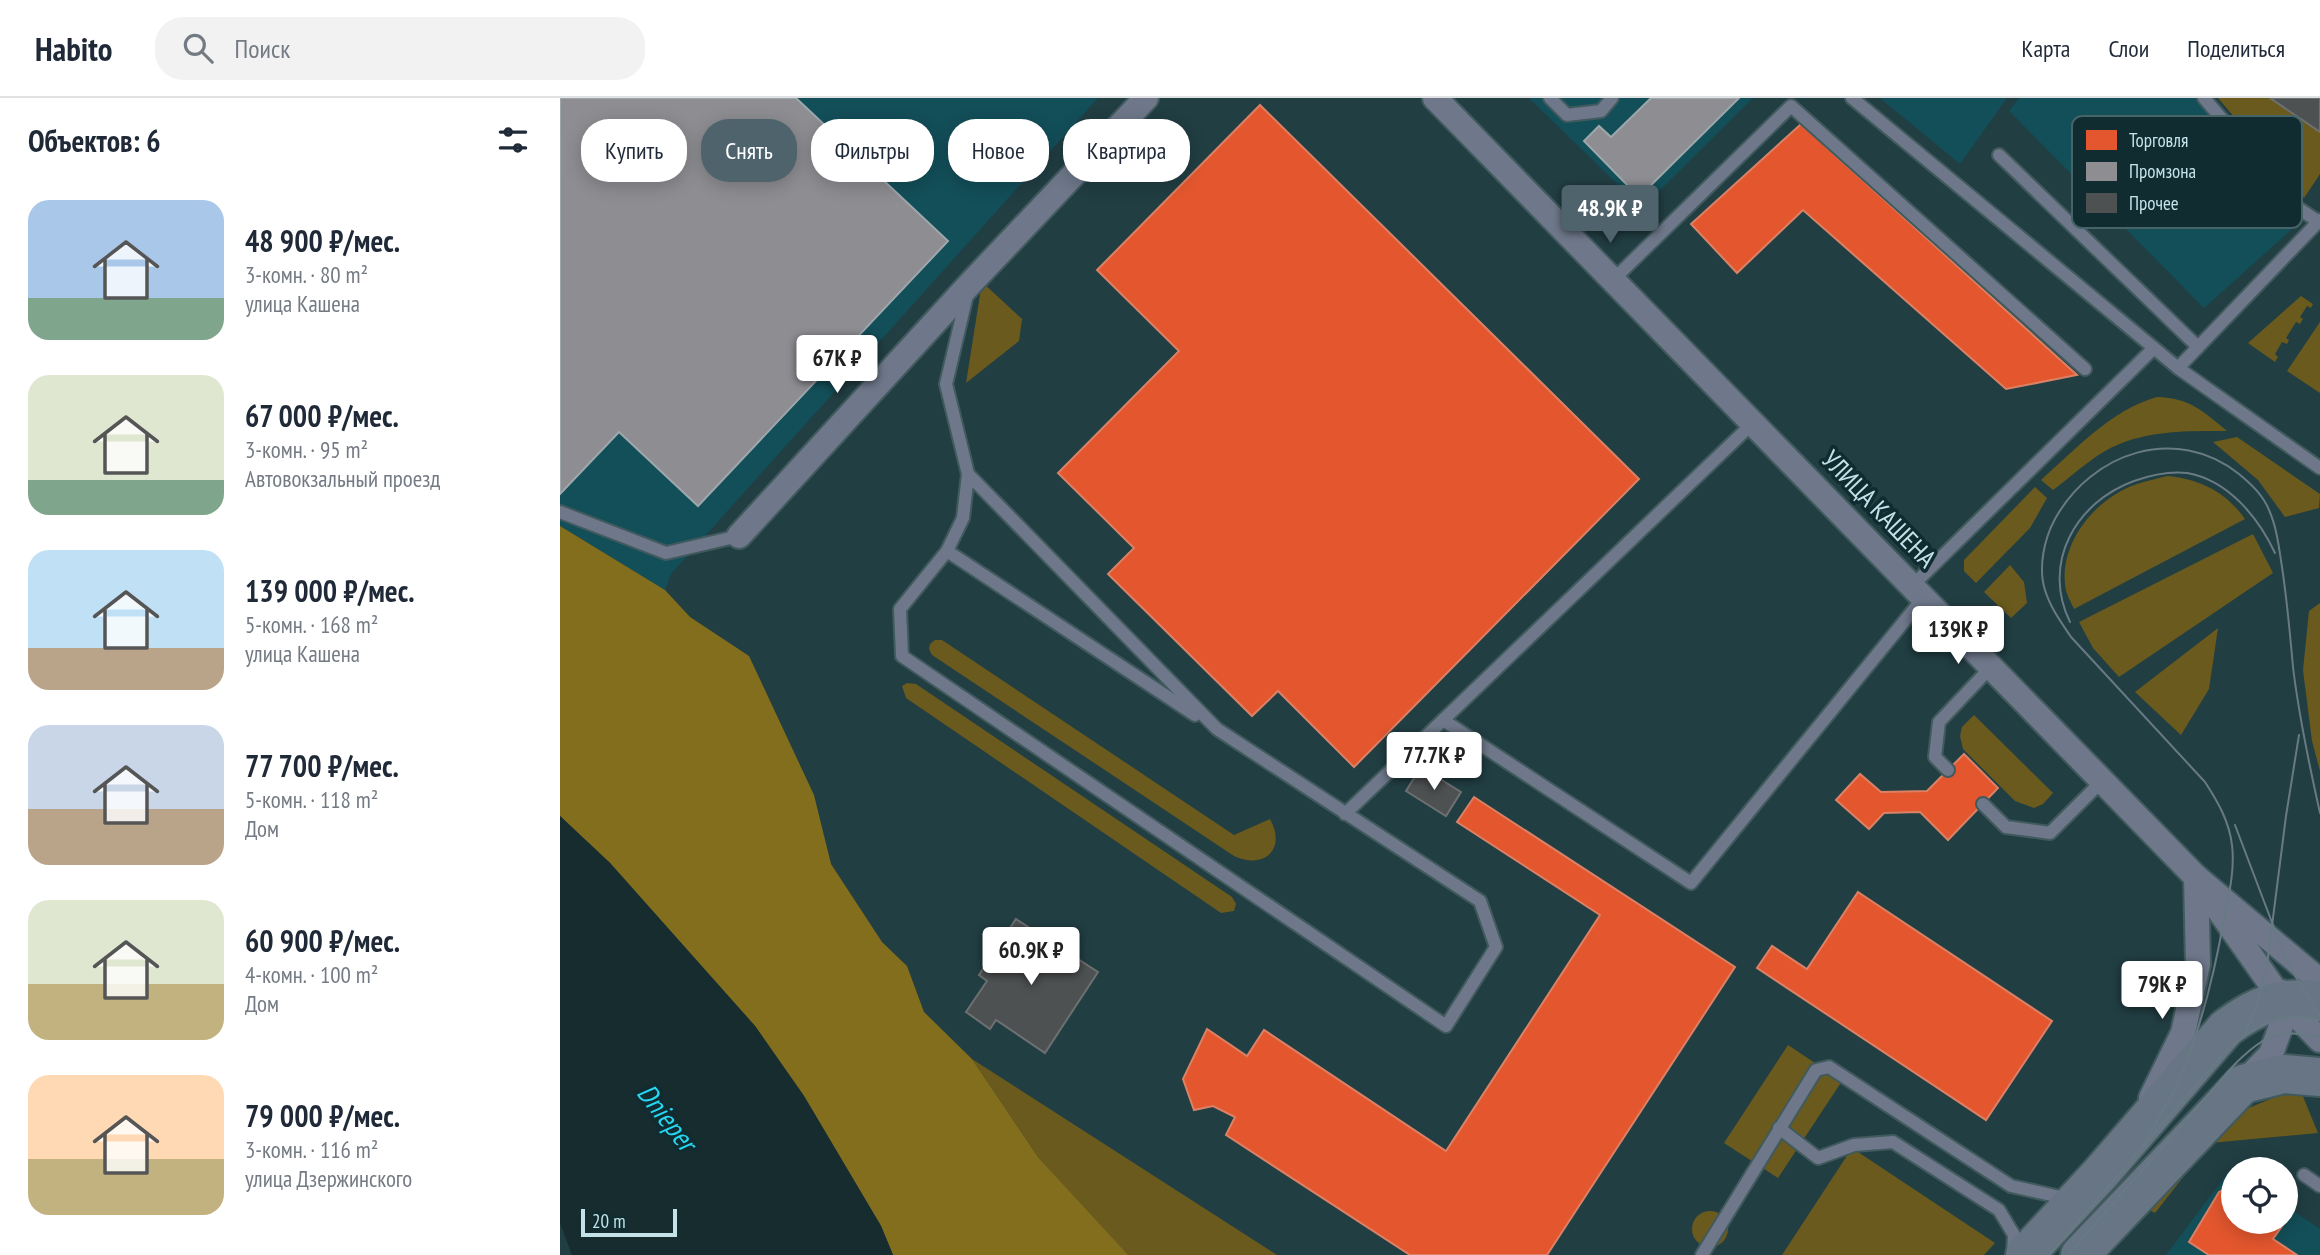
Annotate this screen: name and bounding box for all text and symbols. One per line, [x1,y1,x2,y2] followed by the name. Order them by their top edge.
[155,17,645,80] search box
[35,27,113,70] text: Habito
[179,29,217,67] icon: search
[235,32,290,65] text: Поиск
[2022,33,2070,64] text: Карта
[2108,33,2149,64] text: Слои
[2187,33,2285,64] text: Поделиться
[2072,116,2302,228] legend
[581,119,687,182] chip: Купить
[701,119,797,182] chip: Снять
[811,119,934,182] chip: Фильтры
[948,119,1049,182] chip: Новое
[1063,119,1190,182] chip: Квартира
[28,121,161,160] text: Объектов: 6
[494,121,532,159] icon: filters
[2129,128,2188,152] text: Торговля
[2129,159,2196,183] text: Промзона
[1545,186,1675,245] pin: 48.9K ₽
[2129,191,2179,215] text: Прочее
[1578,193,1642,222] text: 48.9K ₽
[245,221,400,260] text: 48 900 ₽/мес.
[84,228,168,312] icon: home
[245,260,368,289] text: 3-комн. · 80 m²
[245,289,360,318] text: улица Кашена
[788,336,886,395] pin: 67K ₽
[812,343,862,372] text: 67K ₽
[245,396,399,435] text: 67 000 ₽/мес.
[84,403,168,487] icon: home
[245,435,368,464] text: 3-комн. · 95 m²
[1815,443,1944,575] street label: УЛИЦА КАШЕНА
[245,464,440,493] text: Автовокзальный проезд
[245,571,415,610] text: 139 000 ₽/мес.
[84,578,168,662] icon: home
[1901,606,2015,666] pin: 139K ₽
[245,610,378,639] text: 5-комн. · 168 m²
[1928,614,1988,643] text: 139K ₽
[245,639,360,668] text: улица Кашена
[1369,732,1499,792] pin: 77.7K ₽
[1403,740,1465,769] text: 77.7K ₽
[245,746,399,785] text: 77 700 ₽/мес.
[84,753,168,837] icon: home
[245,785,378,814] text: 5-комн. · 118 m²
[245,814,279,843] text: Дом
[245,921,400,960] text: 60 900 ₽/мес.
[84,928,168,1012] icon: home
[966,928,1096,987] pin: 60.9K ₽
[999,935,1063,964] text: 60.9K ₽
[245,960,378,989] text: 4-комн. · 100 m²
[2113,962,2211,1021] pin: 79K ₽
[2137,969,2187,998] text: 79K ₽
[245,989,279,1018] text: Дом
[629,1075,708,1161] water label: Dnieper
[245,1096,400,1135] text: 79 000 ₽/мес.
[84,1103,168,1187] icon: home
[245,1135,378,1164] text: 3-комн. · 116 m²
[2221,1157,2298,1234] map controls
[2221,1157,2298,1234] button: locate
[245,1164,412,1193] text: улица Дзержинского
[581,1206,677,1238] scale bar
[592,1209,626,1233] text: 20 m

